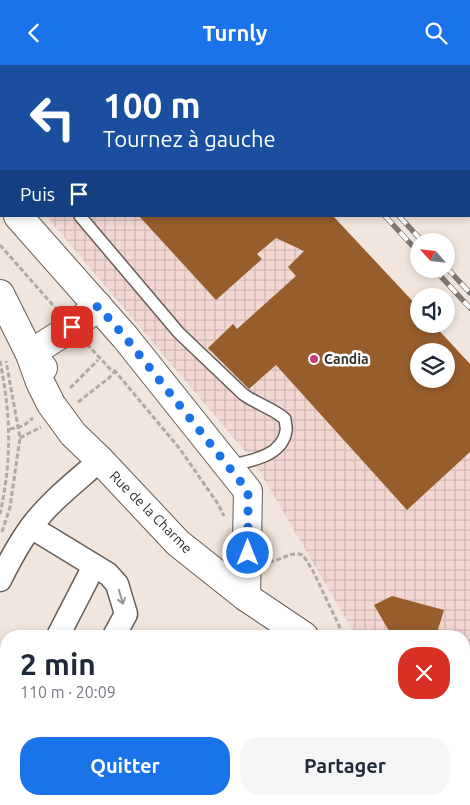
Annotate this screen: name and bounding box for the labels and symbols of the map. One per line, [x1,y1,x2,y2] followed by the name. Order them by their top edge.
[410,233,455,277] north arrow
[51,306,93,348] pin
[324,351,369,367] place label: Candia
[308,353,320,365] marker: Candia
[107,468,195,556] street label: Rue de la Charme
[221,526,273,578] position arrow
[116,588,126,604] one-way arrow

